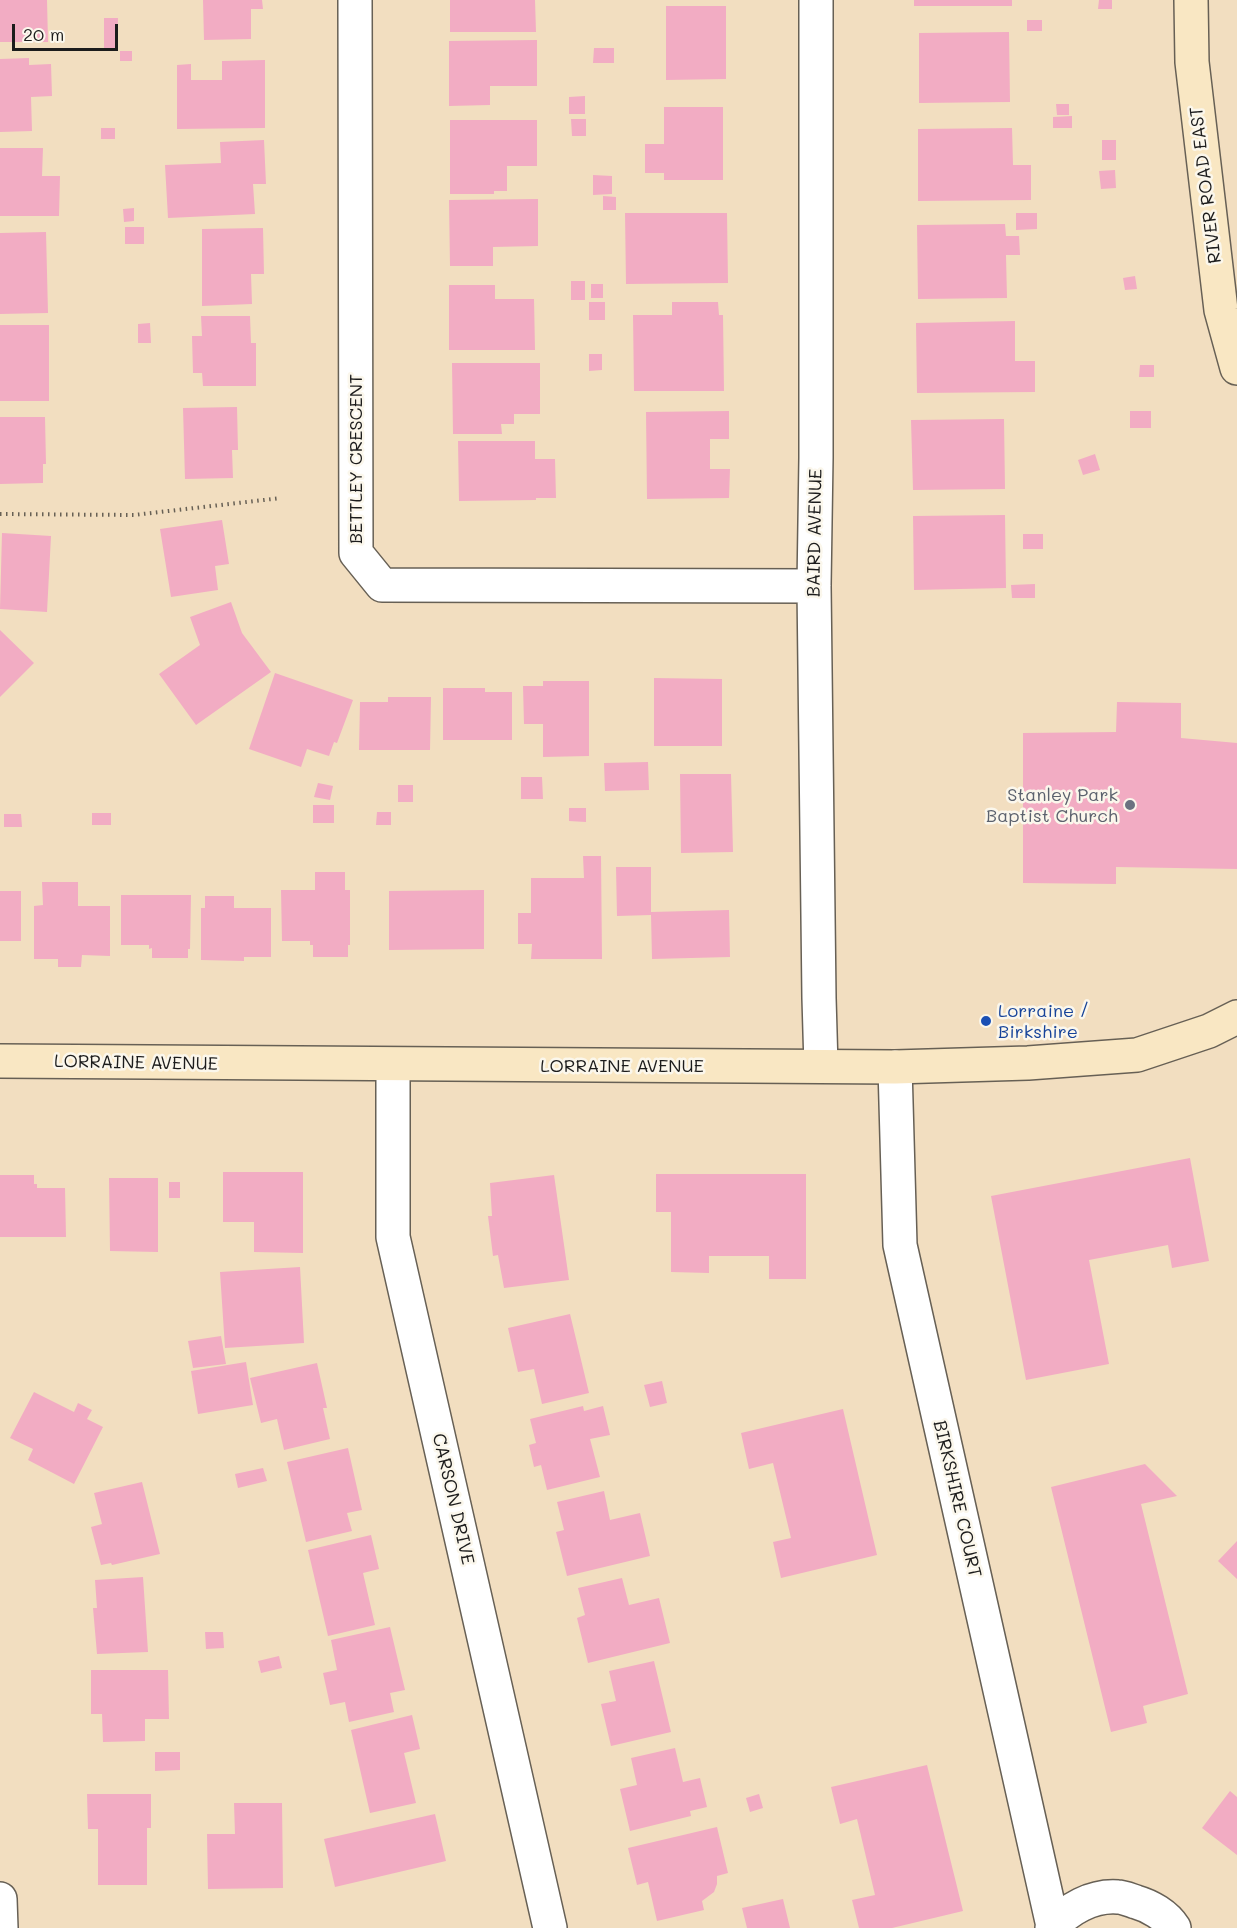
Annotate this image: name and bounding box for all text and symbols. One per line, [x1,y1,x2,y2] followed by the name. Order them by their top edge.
[15,12,122,50] scale bar
[23,22,64,46] text: 20 m
[1186,105,1226,265] street label: RIVER ROAD EAST
[345,374,367,544] street label: BETTLEY CRESCENT
[803,469,827,597] street label: BAIRD AVENUE
[986,784,1118,826] place label: Stanley Park Baptist Church
[1123,798,1137,812] marker: Stanley Park Baptist Church
[998,1000,1089,1042] place label: Lorraine / Birkshire
[979,1014,993,1028] marker: Lorraine / Birkshire
[54,1051,218,1075] street label: LORRAINE AVENUE
[540,1055,704,1077] street label: LORRAINE AVENUE
[928,1418,986,1580] street label: BIRKSHIRE COURT
[427,1431,479,1567] street label: CARSON DRIVE

